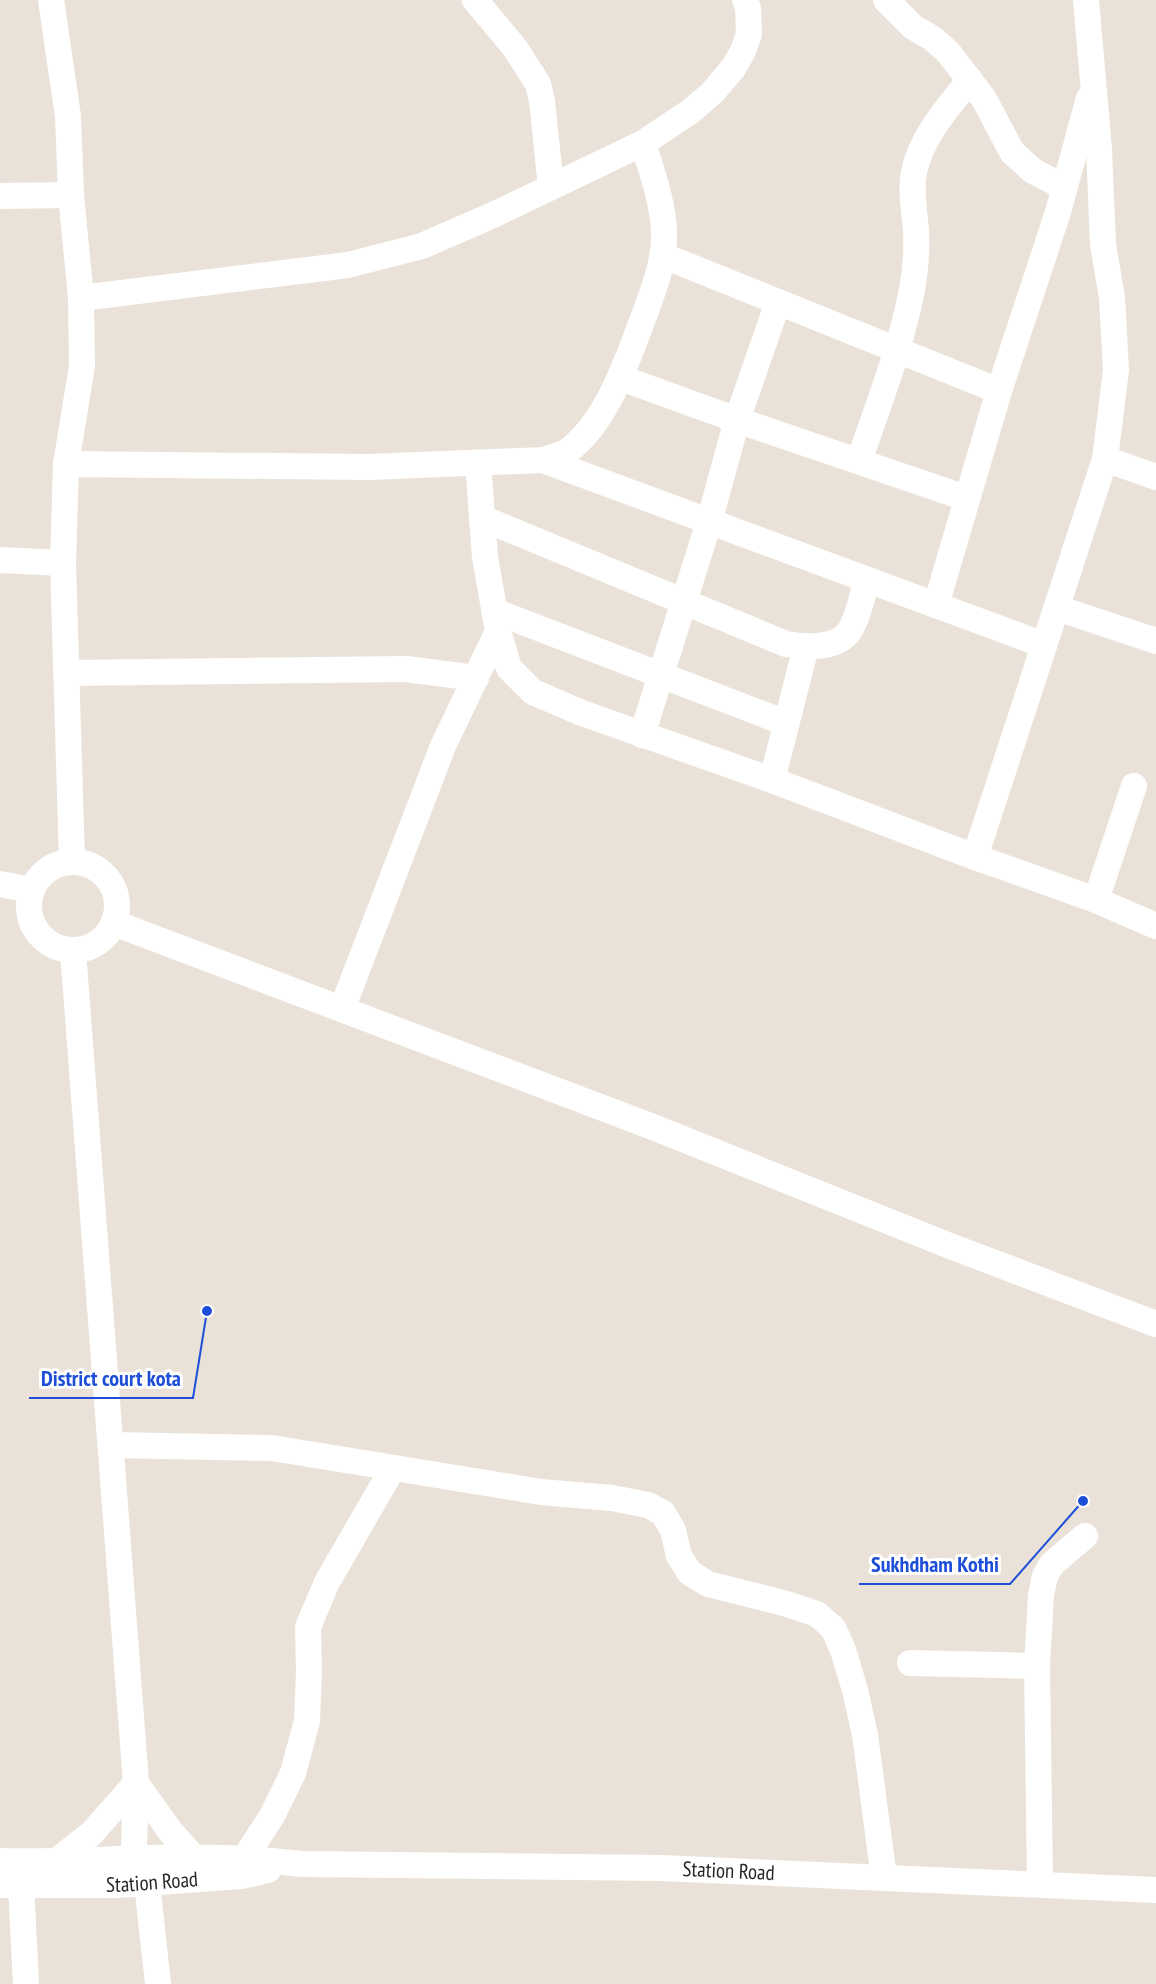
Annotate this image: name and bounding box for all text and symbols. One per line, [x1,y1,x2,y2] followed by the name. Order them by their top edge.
[29,1358,193,1398] callout: District court kota
[41,1364,181,1392] text: District court kota
[859,1544,1010,1584] callout: Sukhdham Kothi
[871,1550,999,1578] text: Sukhdham Kothi
[682,1855,775,1886] street label: Station Road
[106,1865,199,1898] street label: Station Road

